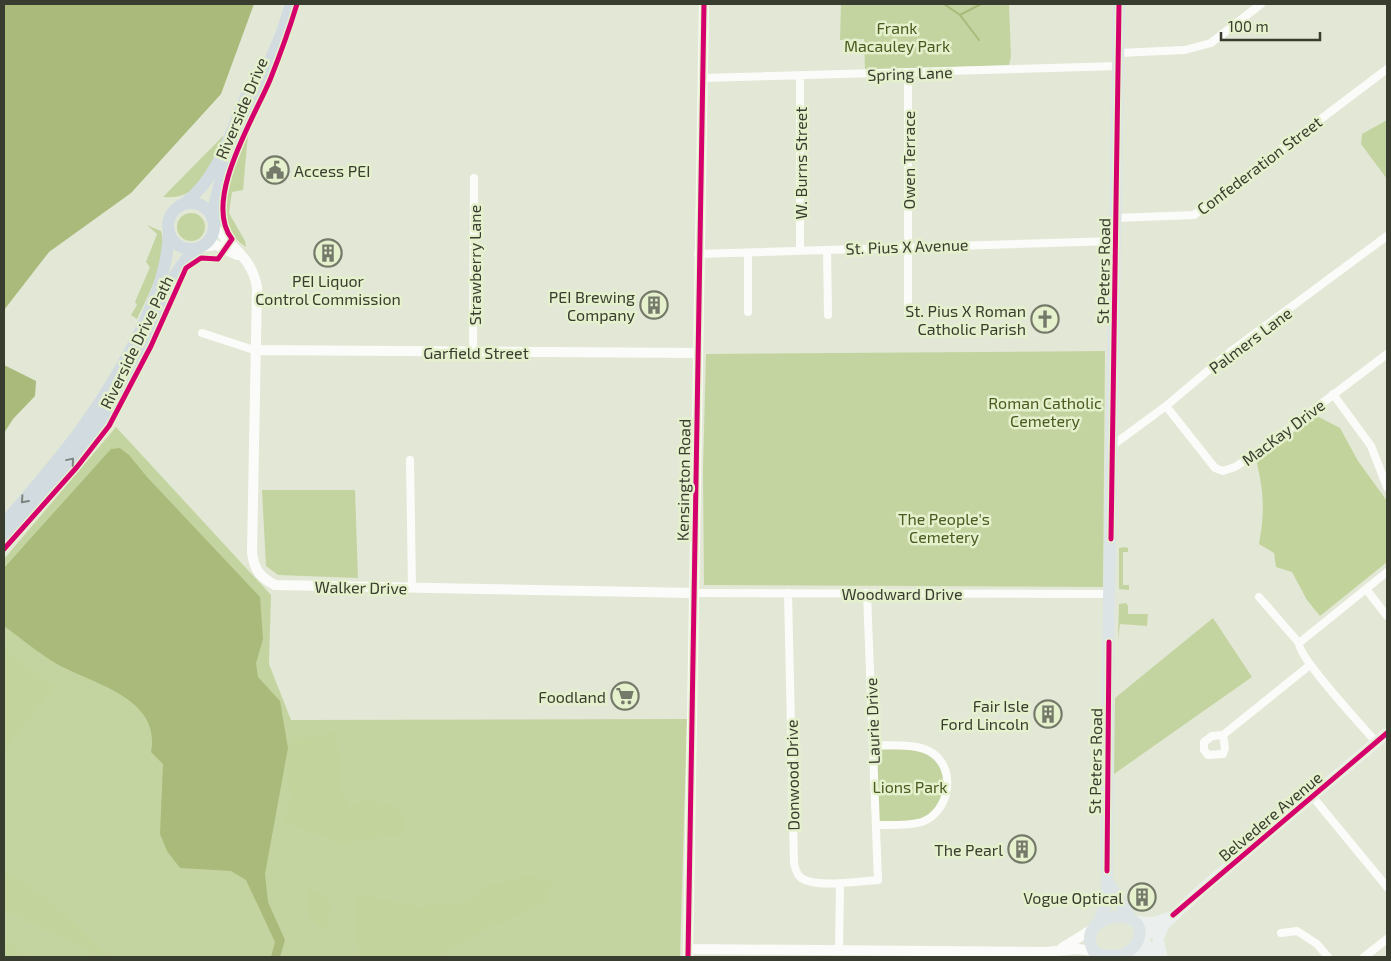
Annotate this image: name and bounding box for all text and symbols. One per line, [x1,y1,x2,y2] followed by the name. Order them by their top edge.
[1221,10,1320,42] scale bar
[1228,17,1269,35] text: 100 m
[844,18,950,55] park label: Frank Macauley Park
[211,54,271,162] street label: Riverside Drive
[867,62,953,84] street label: Spring Lane
[791,107,810,219] street label: W. Burns Street
[899,111,918,209] street label: Owen Terrace
[1193,112,1325,218] street label: Confederation Street
[260,155,290,185] public building icon: Access PEI
[294,161,370,180] place label: Access PEI
[465,205,484,325] street label: Strawberry Lane
[1093,218,1113,324] street label: St Peters Road
[845,234,969,258] street label: St. Pius X Avenue
[313,238,343,268] building icon: PEI Liquor Control Commission
[255,271,401,308] place label: PEI Liquor Control Commission
[96,272,176,412] street label: Riverside Drive Path
[549,287,636,324] place label: PEI Brewing Company
[639,290,669,320] building icon: PEI Brewing Company
[905,301,1026,338] place label: St. Pius X Roman Catholic Parish
[1205,303,1295,377] street label: Palmers Lane
[1030,304,1060,334] church icon: St. Pius X Roman Catholic Parish
[423,343,529,362] street label: Garfield Street
[988,393,1102,430] park label: Roman Catholic Cemetery
[1238,395,1328,469] street label: MacKay Drive
[672,419,694,541] street label: Kensington Road
[65,458,74,467] one-way arrow
[21,495,30,504] one-way arrow
[898,509,990,546] park label: The People's Cemetery
[315,577,407,597] street label: Walker Drive
[841,584,963,603] street label: Woodward Drive
[861,677,883,765] street label: Laurie Drive
[610,681,640,711] supermarket icon: Foodland
[538,687,606,706] place label: Foodland
[940,696,1029,733] place label: Fair Isle Ford Lincoln
[1033,699,1063,729] building icon: Fair Isle Ford Lincoln
[1085,708,1105,814] street label: St Peters Road
[782,719,802,831] street label: Donwood Drive
[1214,767,1326,865] street label: Belvedere Avenue
[873,777,948,796] park label: Lions Park
[1007,834,1037,864] building icon: The Pearl
[934,840,1003,859] place label: The Pearl
[1127,882,1157,912] building icon: Vogue Optical
[1023,888,1123,907] place label: Vogue Optical

